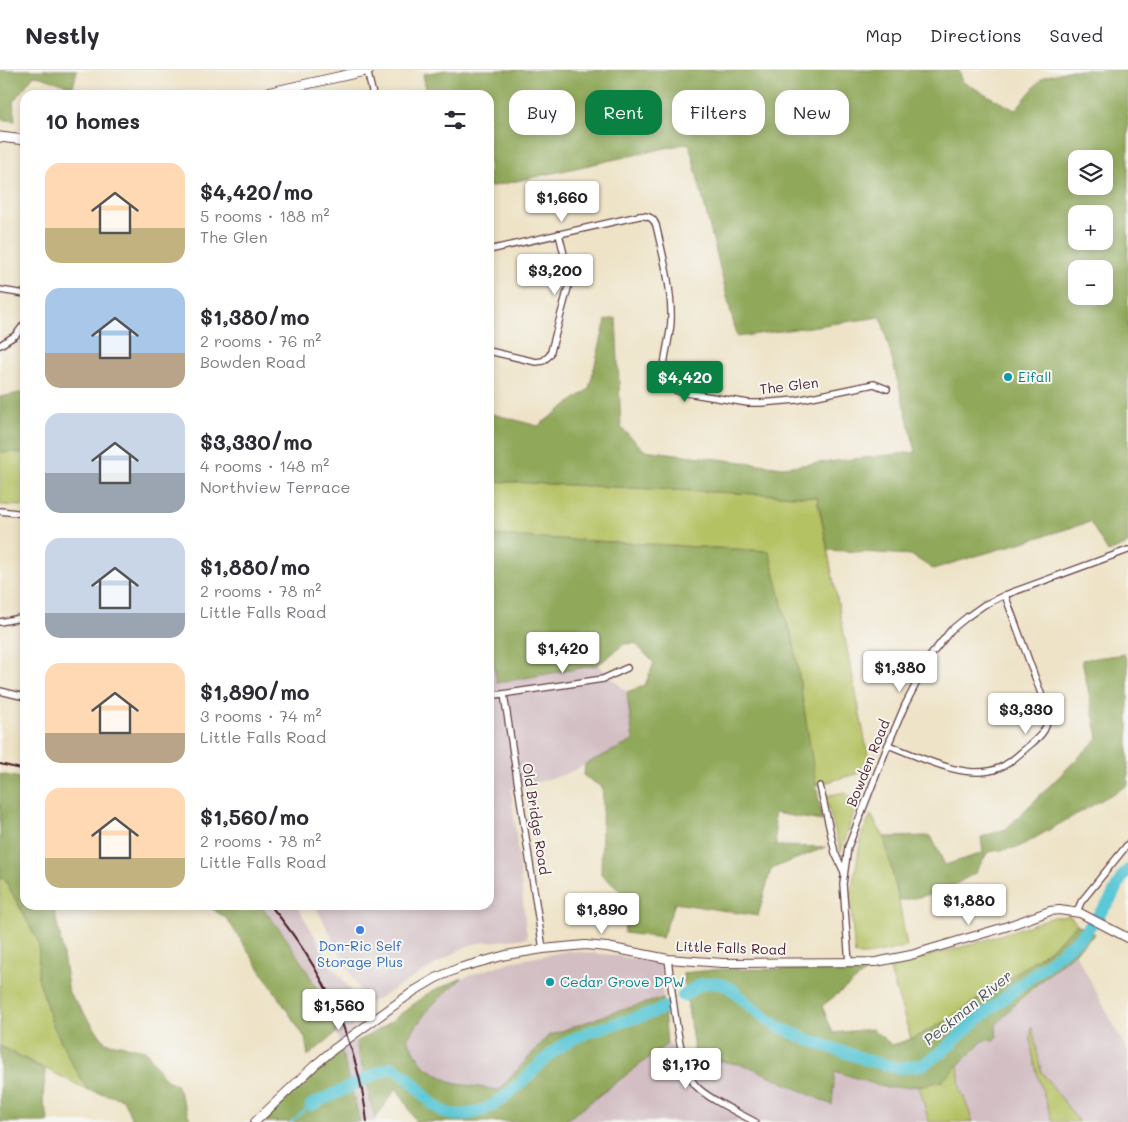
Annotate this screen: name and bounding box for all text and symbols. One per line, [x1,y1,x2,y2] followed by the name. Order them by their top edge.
[25,19,100,50] text: Nestly
[865,23,902,47] text: Map
[930,23,1022,47] text: Directions
[1050,23,1103,47] text: Saved
[509,90,575,135] chip: Buy
[585,90,662,135] chip: Rent
[672,90,765,135] chip: Filters
[775,90,849,135] chip: New
[441,106,469,134] icon: filters
[45,107,140,134] text: 10 homes
[1068,150,1113,305] map controls
[1068,150,1113,195] button: layers
[200,178,313,205] text: $4,420/mo
[521,180,603,223] pin: $1,660
[85,183,145,243] icon: home
[536,186,588,207] text: $1,660
[200,205,330,226] text: 5 rooms · 188 m²
[1068,205,1113,250] button: +
[200,226,268,247] text: The Glen
[514,254,596,296] pin: $3,200
[528,259,582,280] text: $3,200
[1068,260,1113,305] button: −
[200,303,310,330] text: $1,380/mo
[85,308,145,368] icon: home
[200,330,321,351] text: 2 rooms · 76 m²
[200,351,306,372] text: Bowden Road
[644,360,726,403] pin: $4,420
[658,366,712,387] text: $4,420
[1018,367,1052,386] place label: Eifall
[1002,371,1014,383] marker: Eifall
[758,372,819,399] street label: The Glen
[200,428,312,455] text: $3,330/mo
[85,433,145,493] icon: home
[200,455,329,476] text: 4 rooms · 148 m²
[200,476,350,497] text: Northview Terrace
[200,553,310,580] text: $1,880/mo
[85,558,145,618] icon: home
[200,580,321,601] text: 2 rooms · 78 m²
[200,601,326,622] text: Little Falls Road
[522,632,604,674] pin: $1,420
[537,637,589,658] text: $1,420
[859,650,941,693] pin: $1,380
[874,656,926,677] text: $1,380
[200,678,310,705] text: $1,890/mo
[85,683,145,743] icon: home
[985,692,1067,735] pin: $3,330
[999,698,1053,719] text: $3,330
[200,705,321,726] text: 3 rooms · 74 m²
[841,716,894,809] street label: Bowden Road
[200,726,326,747] text: Little Falls Road
[518,762,555,876] street label: Old Bridge Road
[200,803,309,830] text: $1,560/mo
[85,808,145,868] icon: home
[200,830,321,851] text: 2 rooms · 78 m²
[200,851,326,872] text: Little Falls Road
[928,884,1010,926] pin: $1,880
[943,889,995,910] text: $1,880
[561,892,643,935] pin: $1,890
[576,898,628,919] text: $1,890
[354,924,366,936] marker: Don-Ric Self Storage Plus
[317,936,403,971] place label: Don-Ric Self Storage Plus
[676,936,787,959] street label: Little Falls Road
[919,965,1016,1049] water label: Peckman River
[560,972,685,991] place label: Cedar Grove DPW
[544,976,556,988] marker: Cedar Grove DPW
[298,988,380,1031] pin: $1,560
[313,994,365,1015] text: $1,560
[645,1048,727,1090] pin: $1,170
[662,1053,710,1074] text: $1,170

